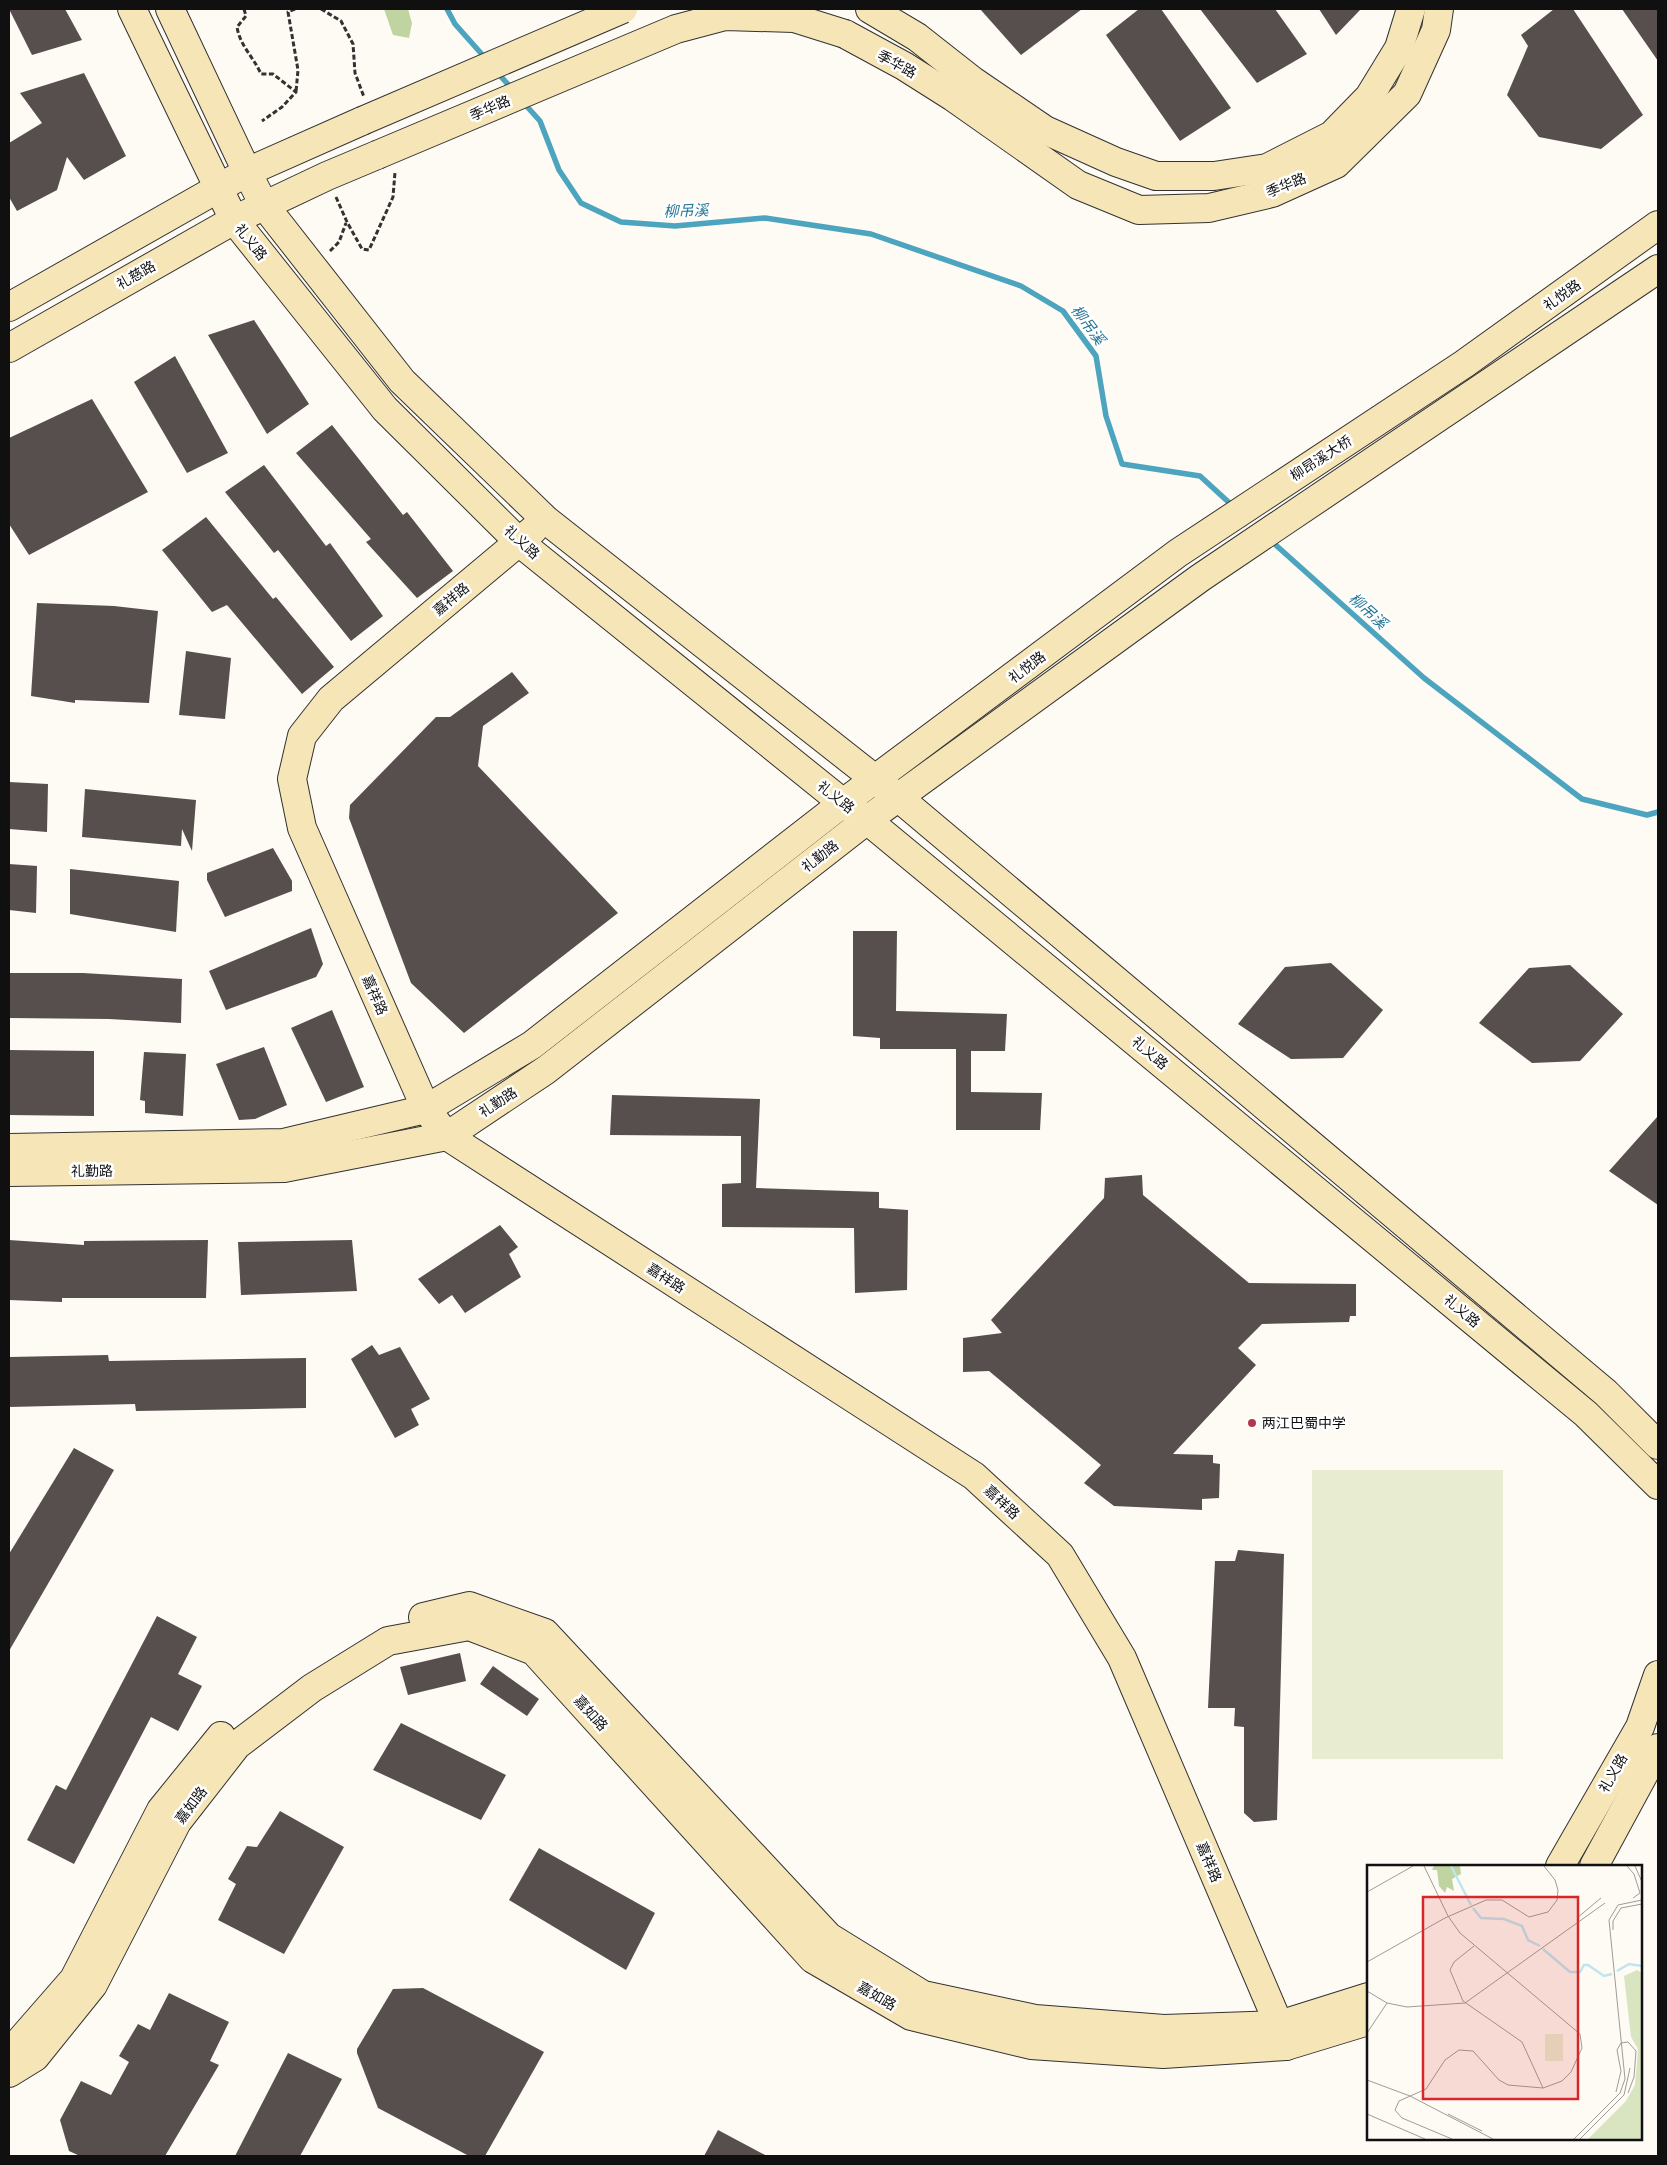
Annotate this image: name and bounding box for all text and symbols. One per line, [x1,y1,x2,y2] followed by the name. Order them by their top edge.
[874,45,920,82] street label: 季华路
[467,91,513,124] street label: 季华路
[1263,168,1309,201] street label: 季华路
[663,199,711,221] water label: 柳吊溪
[231,219,272,264] street label: 礼义路
[113,256,159,293] street label: 礼慈路
[1539,275,1584,314] street label: 礼悦路
[1067,300,1112,350] water label: 柳吊溪
[1286,431,1355,485] street label: 柳昂溪大桥
[500,521,544,563] street label: 礼义路
[428,578,473,619] street label: 嘉祥路
[1345,588,1394,634] water label: 柳吊溪
[1004,646,1049,687] street label: 礼悦路
[814,776,859,817] street label: 礼义路
[797,835,842,876] street label: 礼勤路
[358,972,393,1018] street label: 嘉祥路
[1128,1032,1173,1073] street label: 礼义路
[475,1082,521,1121] street label: 礼勤路
[71,1161,113,1180] street label: 礼勤路
[643,1258,689,1297] street label: 嘉祥路
[1440,1290,1485,1331] street label: 礼义路
[1262,1413,1346,1432] place label: 两江巴蜀中学
[1246,1417,1258,1429] marker: 两江巴蜀中学
[981,1480,1024,1523] street label: 嘉祥路
[570,1691,612,1735] street label: 嘉如路
[1594,1750,1631,1796] street label: 礼义路
[170,1782,211,1827] street label: 嘉如路
[1193,1839,1226,1885] street label: 嘉祥路
[1367,1865,1642,2140] inset map
[854,1977,900,2014] street label: 嘉如路

